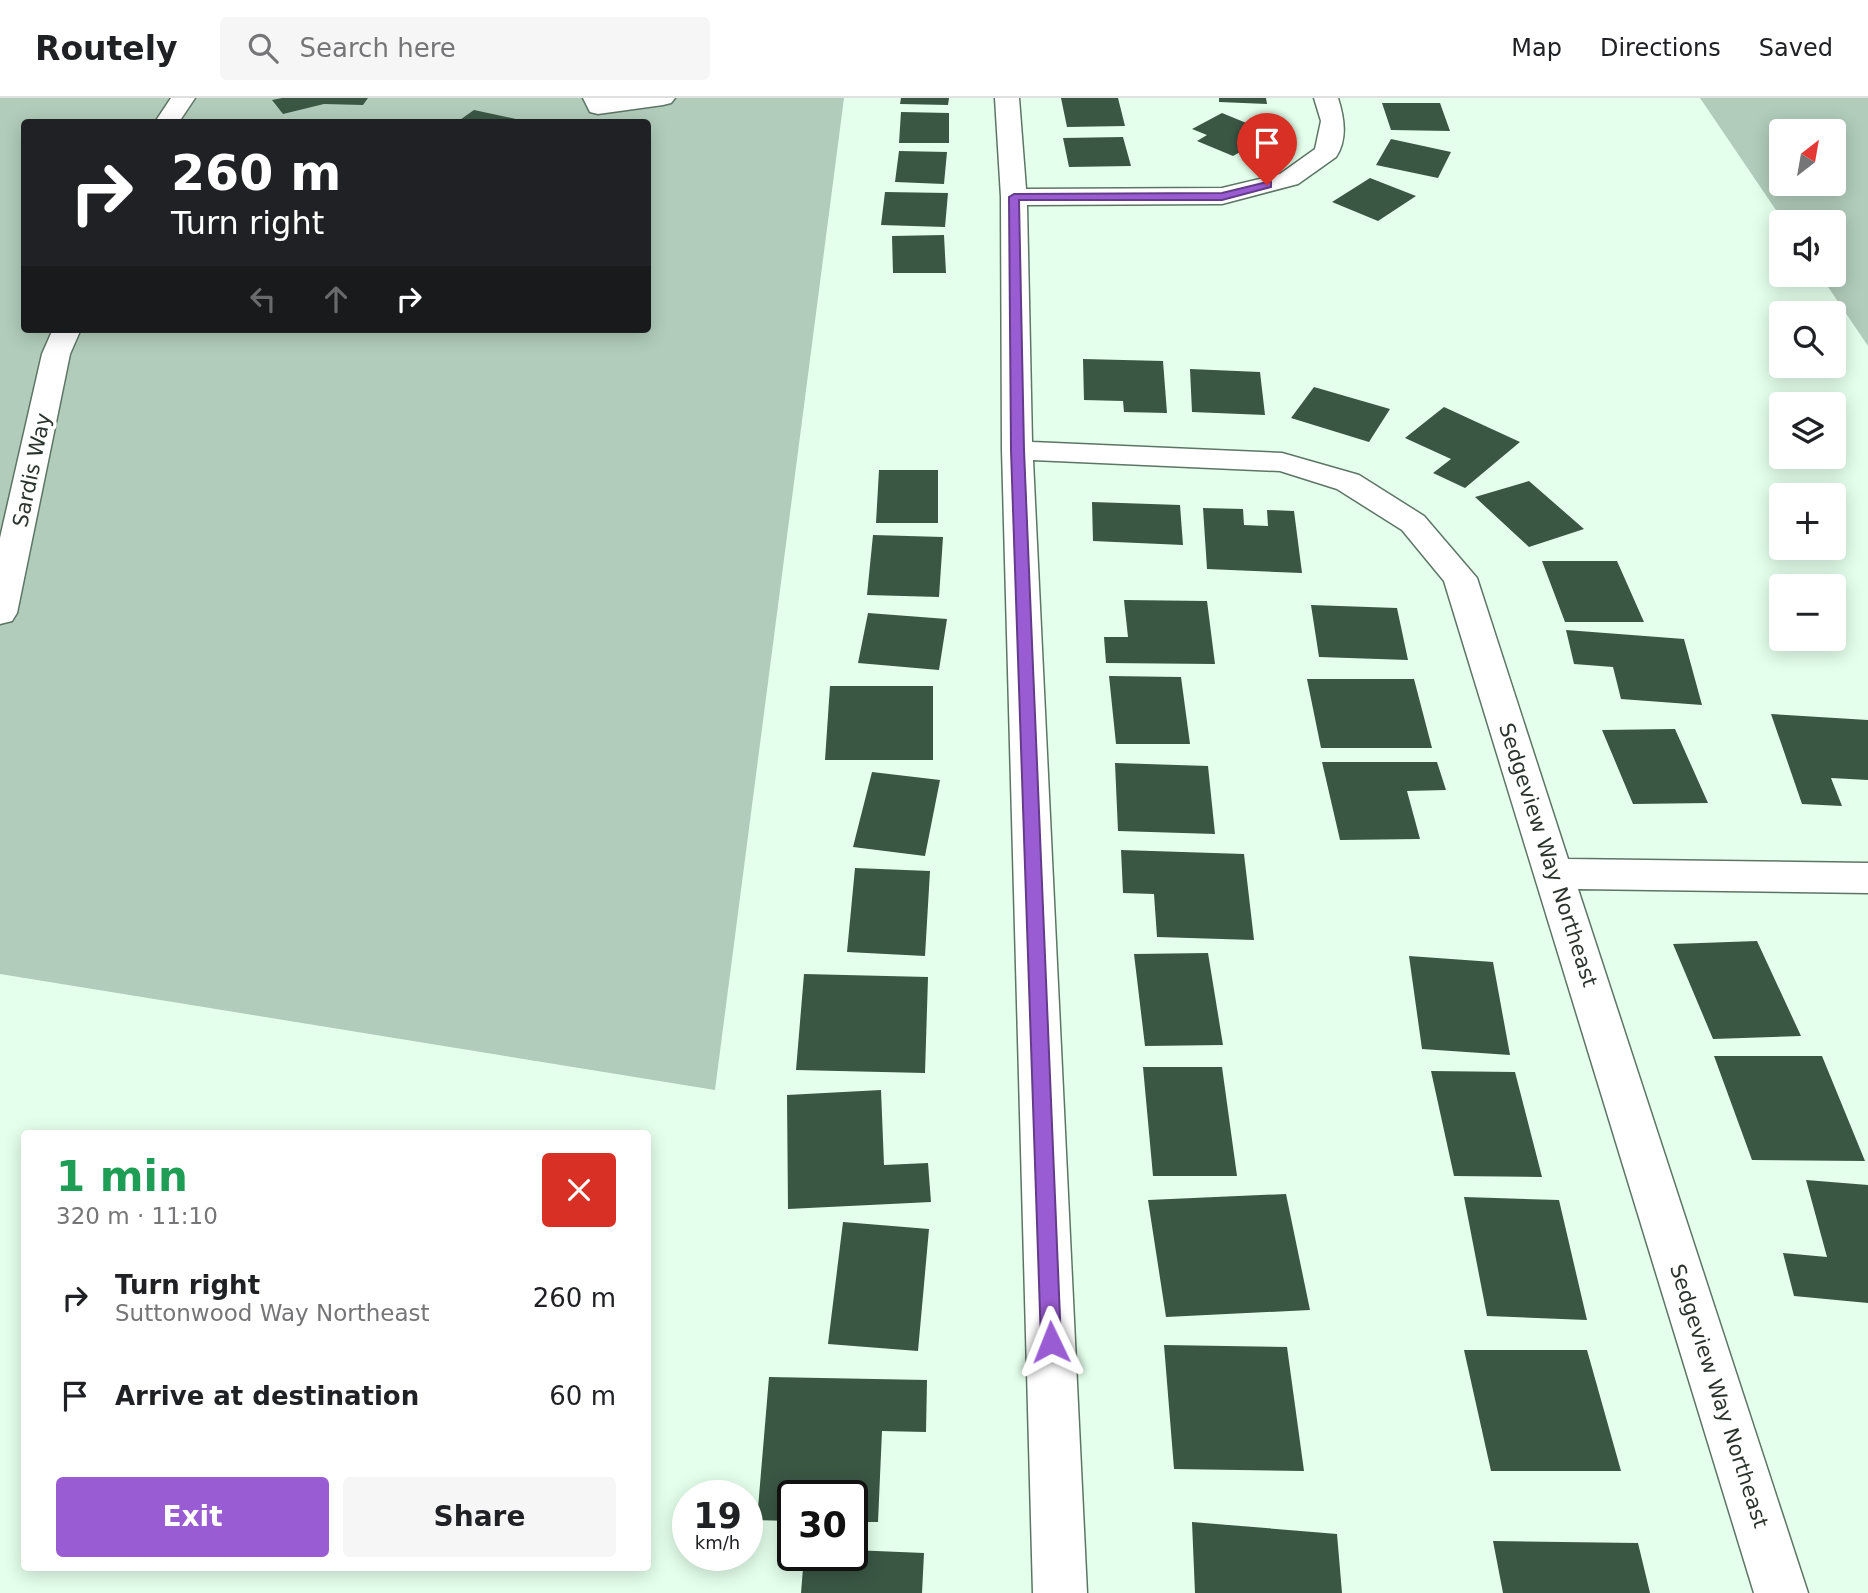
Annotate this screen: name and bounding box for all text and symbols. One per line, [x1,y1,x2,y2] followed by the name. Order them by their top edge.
[220,17,710,80] search box
[35,29,178,68] text: Routely
[244,29,282,67] icon: search
[300,33,456,63] text: Search here
[1511,34,1562,62] text: Map
[1600,34,1721,62] text: Directions
[1759,34,1833,62] text: Saved
[1237,113,1297,185] pin
[1769,119,1846,196] north arrow
[1769,119,1846,651] map controls
[1248,124,1286,162] icon: arrive
[171,145,341,202] text: 260 m
[56,147,147,238] icon: right
[171,204,324,242] text: Turn right
[1769,210,1846,287] button: sound
[244,280,282,318] icon: left
[317,280,355,318] icon: ahead
[390,280,428,318] icon: right
[1769,301,1846,378] button: search
[1769,392,1846,469] button: layers
[8,411,56,529] street label: Sardis Way
[1769,483,1846,560] button: +
[1769,574,1846,651] button: −
[1494,720,1602,990] street label: Sedgeview Way Northeast
[56,1152,188,1201] text: 1 min
[542,1153,616,1227] button: close
[56,1203,218,1229] text: 320 m · 11:10
[1665,1261,1773,1531] street label: Sedgeview Way Northeast
[115,1270,260,1300] text: Turn right
[56,1279,94,1317] icon: right
[533,1283,616,1313] text: 260 m
[115,1300,430,1326] text: Suttonwood Way Northeast
[1014,1305,1088,1379] position arrow
[56,1377,94,1415] icon: arrive
[115,1381,419,1411] text: Arrive at destination
[549,1381,616,1411] text: 60 m
[56,1477,329,1557] button: Exit
[343,1477,616,1557] button: Share
[777,1480,868,1571] speed limit sign: 30
[693,1496,742,1536] text: 19
[695,1532,740,1553] text: km/h

